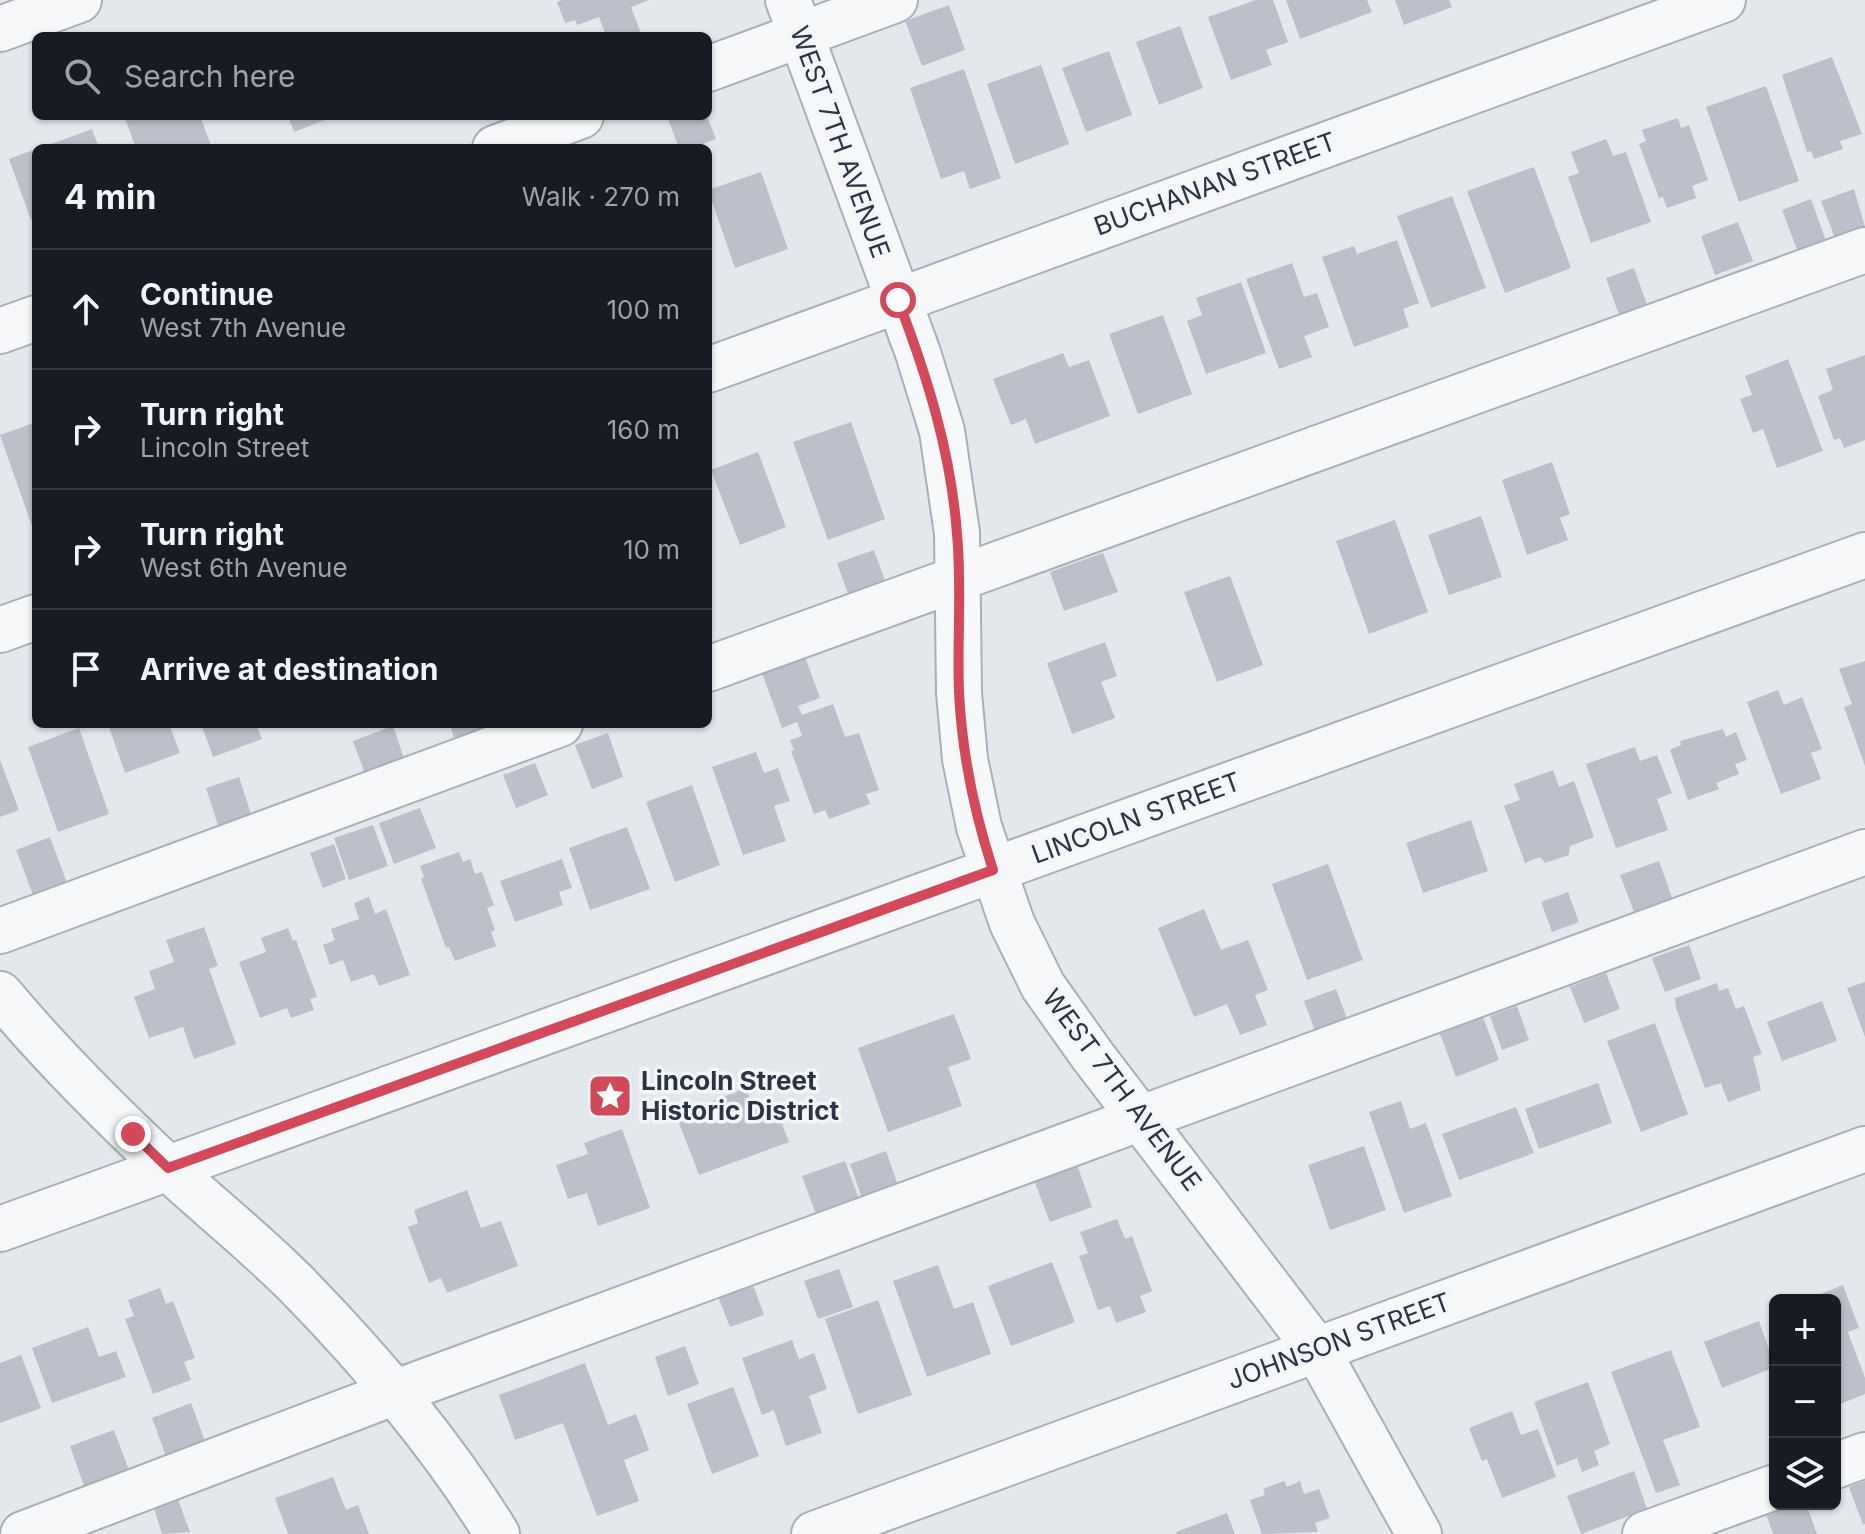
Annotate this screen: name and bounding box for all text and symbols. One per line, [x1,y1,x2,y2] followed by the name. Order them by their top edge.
[784,22,897,262] street label: WEST 7TH AVENUE
[32,32,712,120] search box
[60,54,104,98] icon: search
[124,58,296,94] text: Search here
[1090,125,1340,242] street label: BUCHANAN STREET
[64,176,156,217] text: 4 min
[522,181,680,212] text: Walk · 270 m
[140,276,274,312] text: Continue
[880,282,916,318] route start
[64,287,108,331] icon: ahead
[607,294,680,325] text: 100 m
[140,312,346,343] text: West 7th Avenue
[140,396,284,432] text: Turn right
[64,407,108,451] icon: right
[607,414,680,445] text: 160 m
[140,432,309,463] text: Lincoln Street
[140,516,284,552] text: Turn right
[64,527,108,571] icon: right
[623,534,680,565] text: 10 m
[140,552,348,583] text: West 6th Avenue
[64,647,108,691] icon: arrive
[140,651,438,687] text: Arrive at destination
[1027,765,1244,870] street label: LINCOLN STREET
[1036,983,1208,1197] street label: WEST 7TH AVENUE
[641,1065,840,1126] place label: Lincoln Street Historic District
[586,1072,634,1120] place icon: Lincoln Street Historic District
[115,1116,151,1152] route end
[1223,1286,1455,1395] street label: JOHNSON STREET
[1769,1294,1841,1510] map controls
[1769,1294,1841,1366] button: +
[1769,1366,1841,1438] button: −
[1769,1438,1841,1510] button: layers

